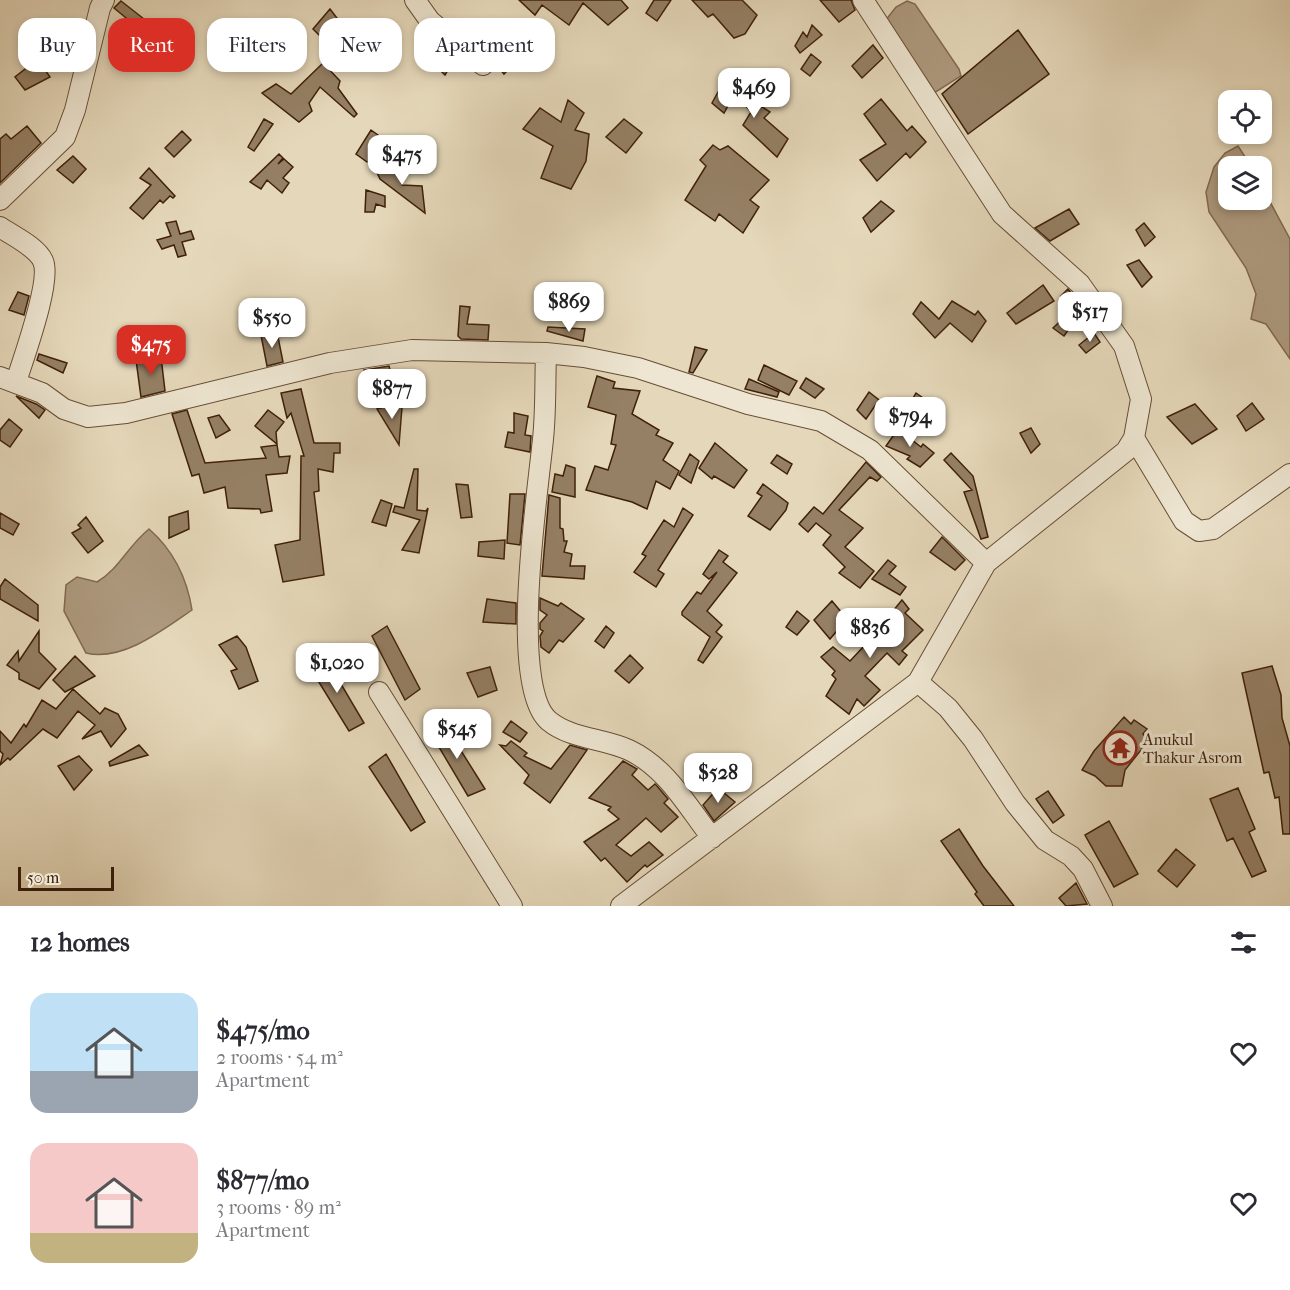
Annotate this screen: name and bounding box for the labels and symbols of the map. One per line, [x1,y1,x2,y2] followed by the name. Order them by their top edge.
[718,68,790,119] pin: $469
[366,135,438,186] pin: $475
[533,282,605,333] pin: $869
[1054,292,1126,343] pin: $517
[236,298,308,349] pin: $550
[115,325,187,376] pin: $475
[356,369,428,420] pin: $877
[874,397,946,448] pin: $794
[834,608,906,659] pin: $836
[288,643,386,694] pin: $1,020
[421,709,493,760] pin: $545
[1102,730,1138,766] temple icon: Anukul Thakur Asrom
[1142,730,1243,767] place label: Anukul Thakur Asrom
[682,753,754,804] pin: $528
[18,864,114,892] scale bar

